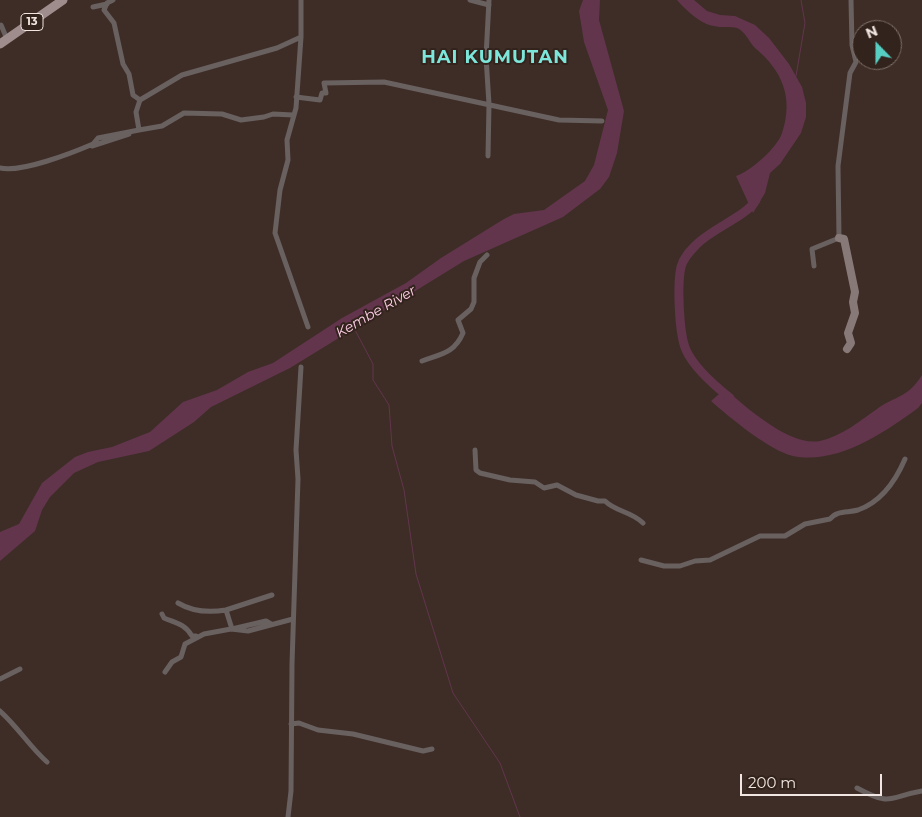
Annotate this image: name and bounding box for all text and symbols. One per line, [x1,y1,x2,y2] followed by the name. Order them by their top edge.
[21,14,43,31] road number: 13
[852,20,902,70] north arrow
[863,22,880,42] text: N
[420,47,570,69] district label: HAI KUMUTAN
[333,282,419,342] water label: Kembe River
[742,764,884,796] scale bar
[748,773,796,792] text: 200 m

